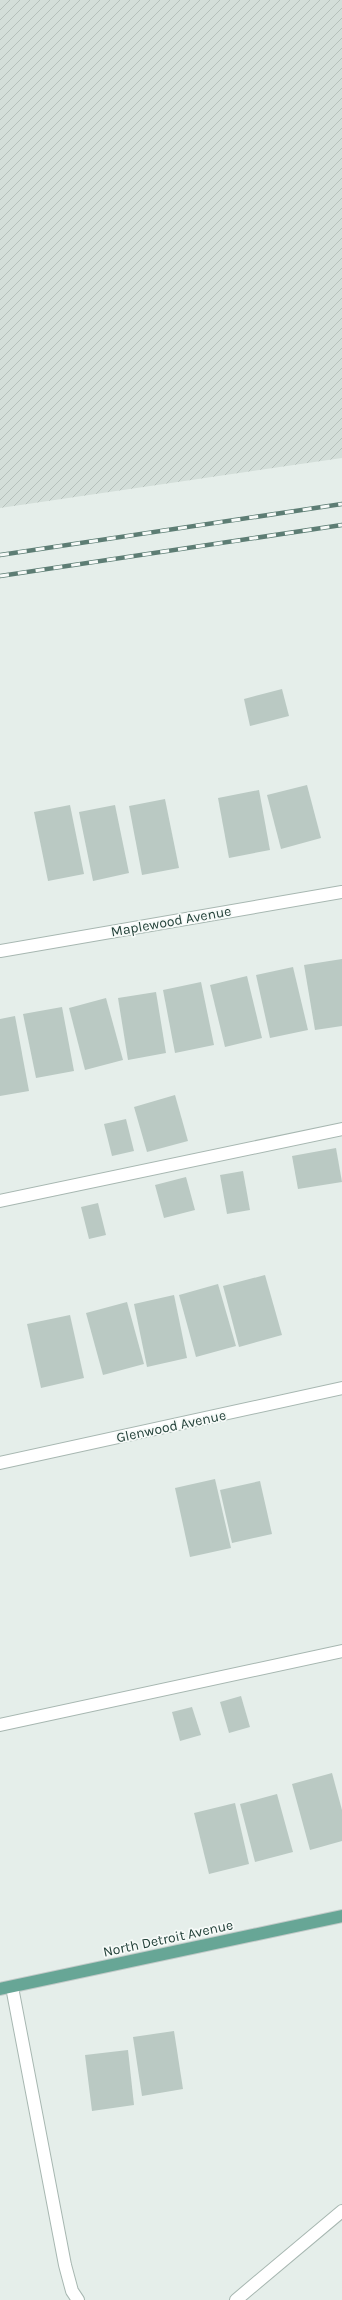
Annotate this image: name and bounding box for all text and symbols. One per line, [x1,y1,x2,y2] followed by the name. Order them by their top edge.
[110,903,233,940] street label: Maplewood Avenue
[115,1407,228,1446] street label: Glenwood Avenue
[101,1916,235,1961] street label: North Detroit Avenue

